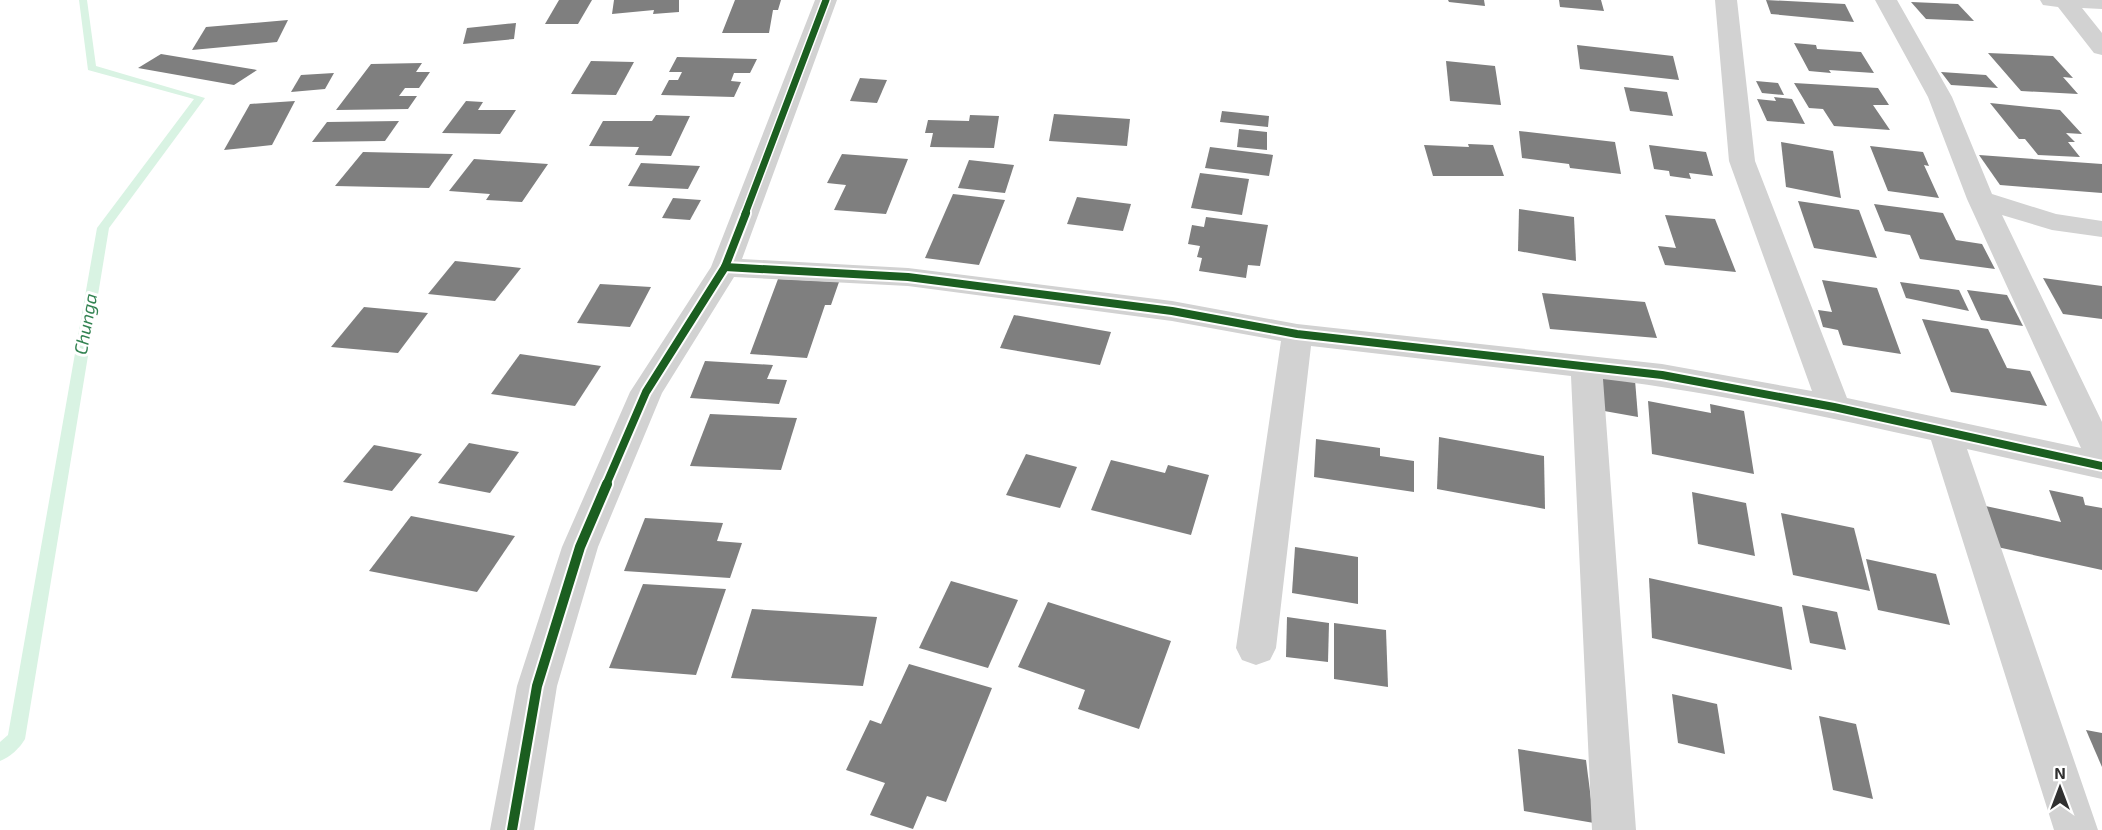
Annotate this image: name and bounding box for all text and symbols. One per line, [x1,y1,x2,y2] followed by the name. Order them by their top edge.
[69,291,101,356] water label: Chunga
[2030,758,2090,818] north arrow
[2054,763,2066,782] text: N

